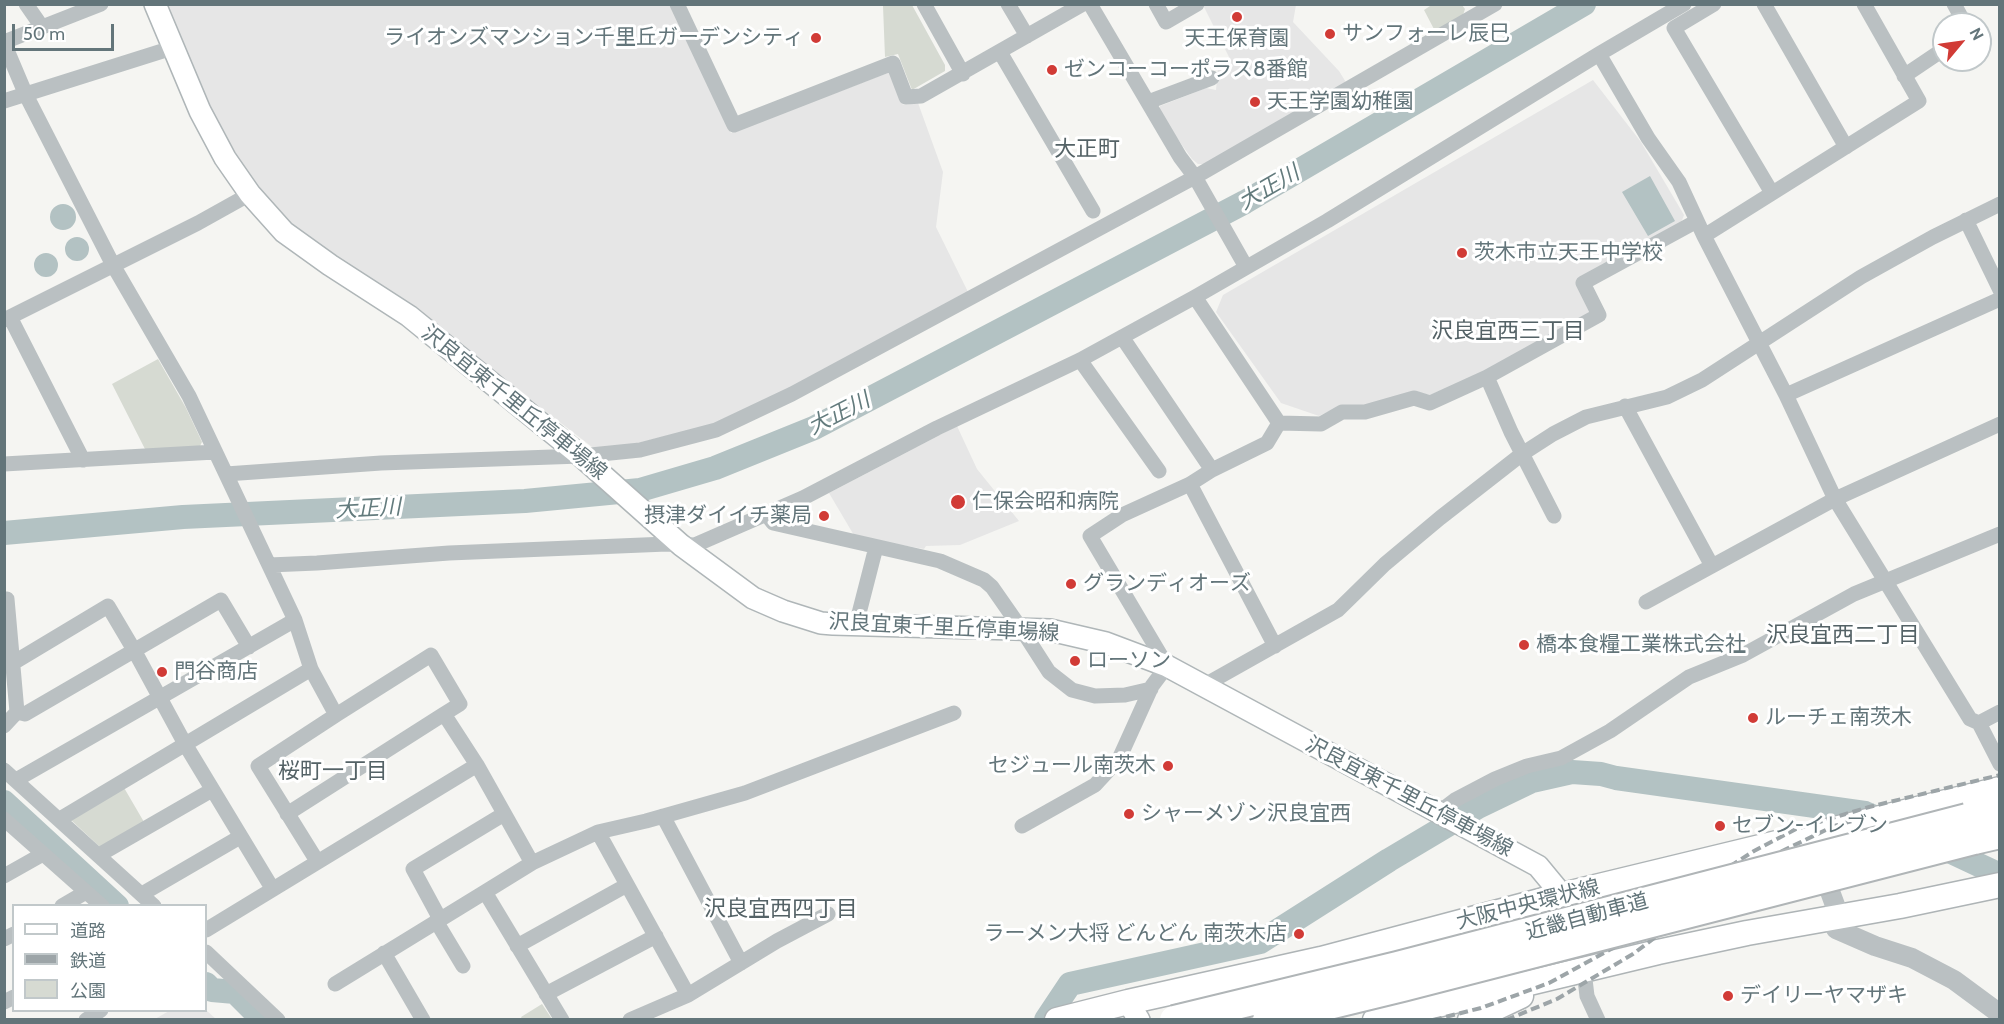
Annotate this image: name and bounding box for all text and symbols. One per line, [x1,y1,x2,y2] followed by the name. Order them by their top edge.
[1230,10,1244,24] marker: 天王保育園
[15,12,117,50] scale bar
[1932,12,1992,72] north arrow
[1342,21,1510,47] place label: サンフォーレ辰巳
[23,23,65,45] text: 50 m
[1965,24,1987,44] text: N
[384,25,804,51] place label: ライオンズマンション千里丘ガーデンシティ
[1185,26,1289,52] place label: 天王保育園
[1323,27,1337,41] marker: サンフォーレ辰巳
[809,31,823,45] marker: ライオンズマンション千里丘ガーデンシティ
[1064,57,1308,83] place label: ゼンコーコーポラス8番館
[1045,63,1059,77] marker: ゼンコーコーポラス8番館
[1267,89,1414,115] place label: 天王学園幼稚園
[1248,95,1262,109] marker: 天王学園幼稚園
[1054,137,1120,163] district label: 大正町
[1234,160,1304,216] water label: 大正川
[1474,240,1663,266] place label: 茨木市立天王中学校
[1455,246,1469,260] marker: 茨木市立天王中学校
[1431,319,1585,345] district label: 沢良宜西三丁目
[416,321,612,485] street label: 沢良宜東千里丘停車場線
[804,387,874,441] water label: 大正川
[972,489,1119,515] place label: 仁保会昭和病院
[949,493,967,511] marker: 仁保会昭和病院
[334,494,402,524] water label: 大正川
[644,503,812,529] place label: 摂津ダイイチ薬局
[817,509,831,523] marker: 摂津ダイイチ薬局
[1083,571,1251,597] place label: グランディオーズ
[1064,577,1078,591] marker: グランディオーズ
[828,609,1060,647] street label: 沢良宜東千里丘停車場線
[1766,623,1920,649] district label: 沢良宜西二丁目
[1536,632,1746,658] place label: 橋本食糧工業株式会社
[1517,638,1531,652] marker: 橋本食糧工業株式会社
[1087,648,1171,674] place label: ローソン
[1068,654,1082,668] marker: ローソン
[174,659,258,685] place label: 門谷商店
[155,665,169,679] marker: 門谷商店
[1765,705,1912,731] place label: ルーチェ南茨木
[1746,711,1760,725] marker: ルーチェ南茨木
[1301,732,1517,862] street label: 沢良宜東千里丘停車場線
[988,753,1156,779] place label: セジュール南茨木
[278,759,388,785] district label: 桜町一丁目
[1161,759,1175,773] marker: セジュール南茨木
[1141,801,1351,827] place label: シャーメゾン沢良宜西
[1122,807,1136,821] marker: シャーメゾン沢良宜西
[1732,813,1888,839] place label: セブン-イレブン
[1713,819,1727,833] marker: セブン-イレブン
[1454,875,1602,935] street label: 大阪中央環状線
[1523,889,1651,945] street label: 近畿自動車道
[704,897,858,923] district label: 沢良宜西四丁目
[12,904,207,1012] legend
[70,920,106,942] text: 道路
[984,921,1287,947] place label: ラーメン大将 どんどん 南茨木店
[1292,927,1306,941] marker: ラーメン大将 どんどん 南茨木店
[70,950,106,972] text: 鉄道
[70,980,106,1002] text: 公園
[1740,983,1908,1009] place label: デイリーヤマザキ
[1721,989,1735,1003] marker: デイリーヤマザキ

